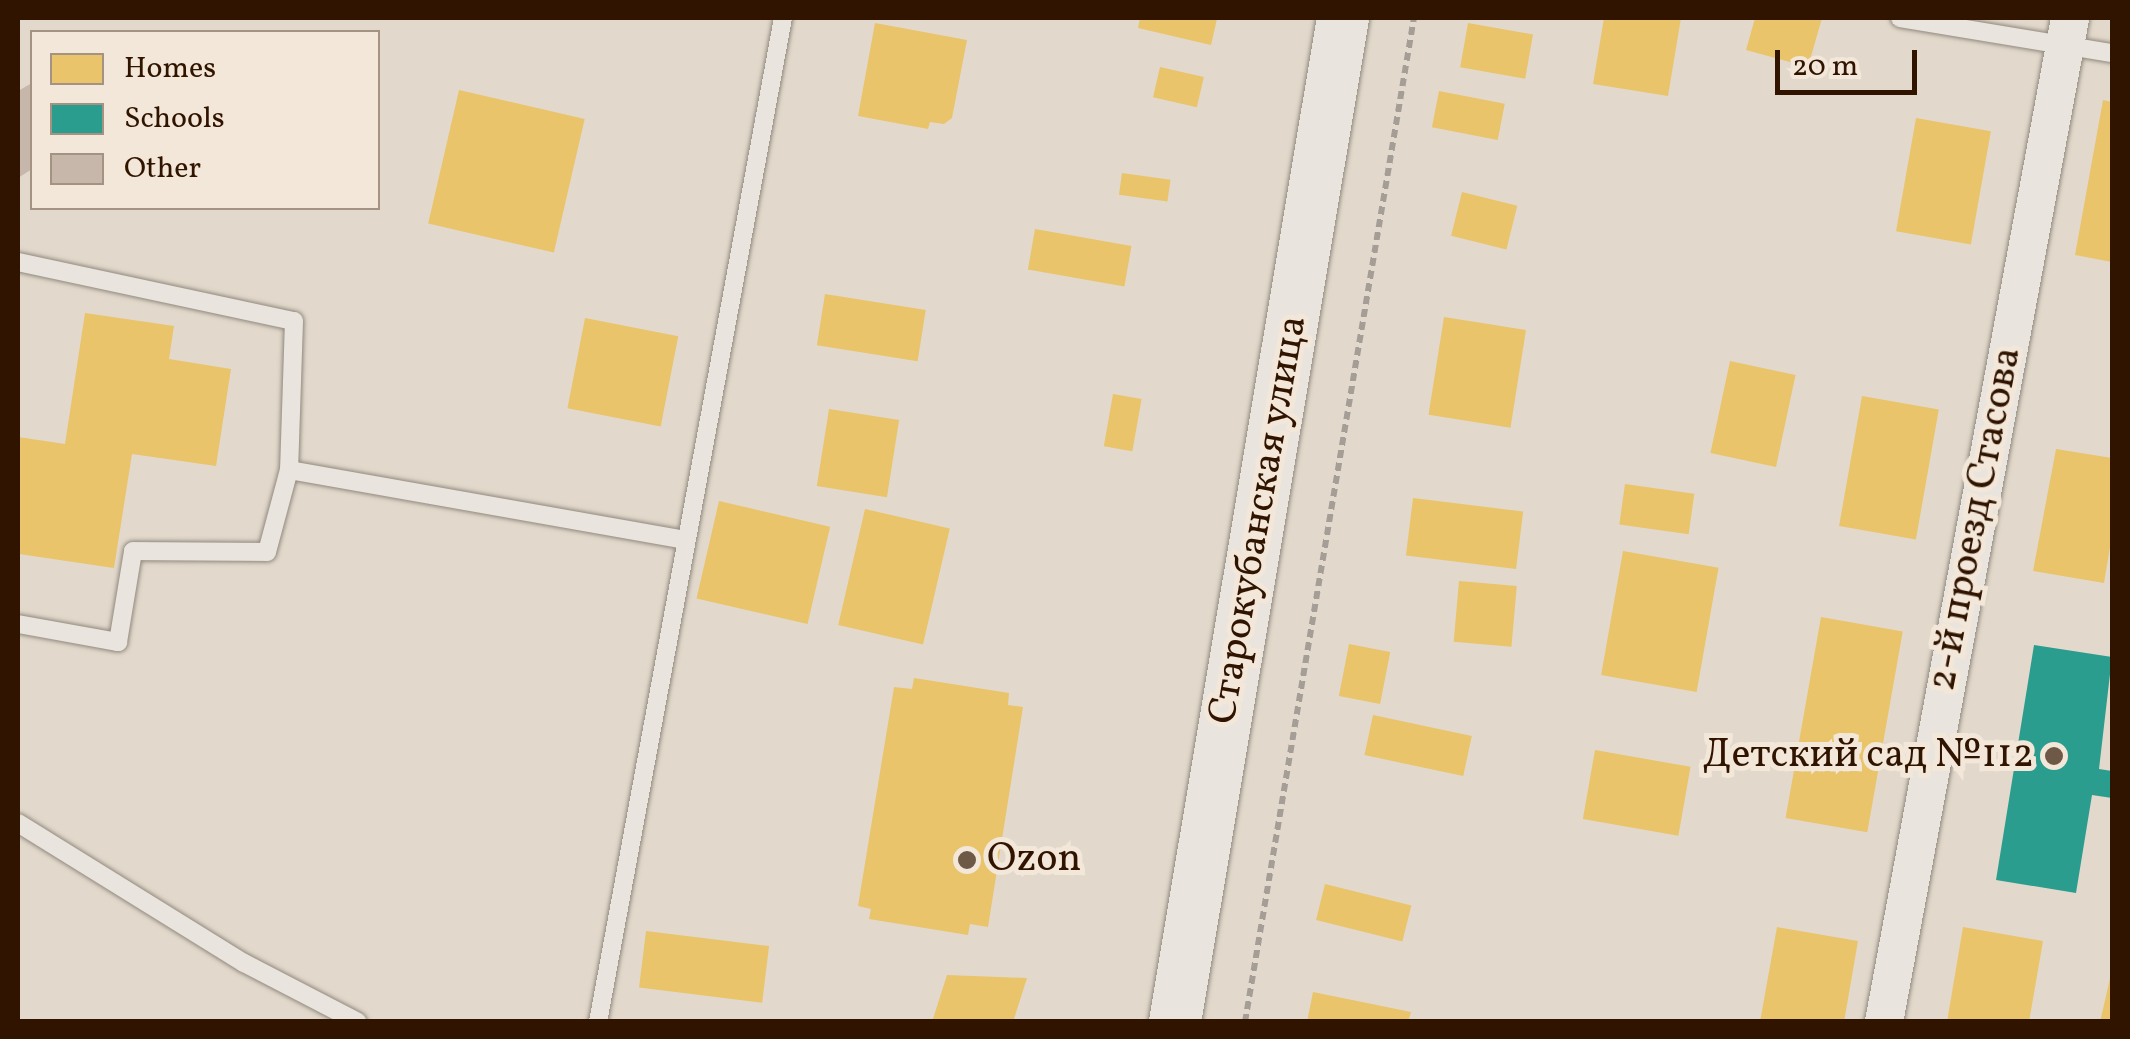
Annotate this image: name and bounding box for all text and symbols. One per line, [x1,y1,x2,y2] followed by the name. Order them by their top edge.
[30,30,380,210] legend
[1780,30,1922,92] scale bar
[1792,46,1858,88] text: 20 m
[124,48,216,90] text: Homes
[124,98,225,140] text: Schools
[124,148,201,190] text: Other
[1199,311,1319,729] street label: Старокубанская улица
[1919,343,2033,695] street label: 2-й проезд Стасова
[1703,732,2034,780] place label: Детский сад №112
[2043,745,2065,767] marker: Детский сад №112
[987,836,1081,884] place label: Ozon
[956,849,978,871] marker: Ozon

